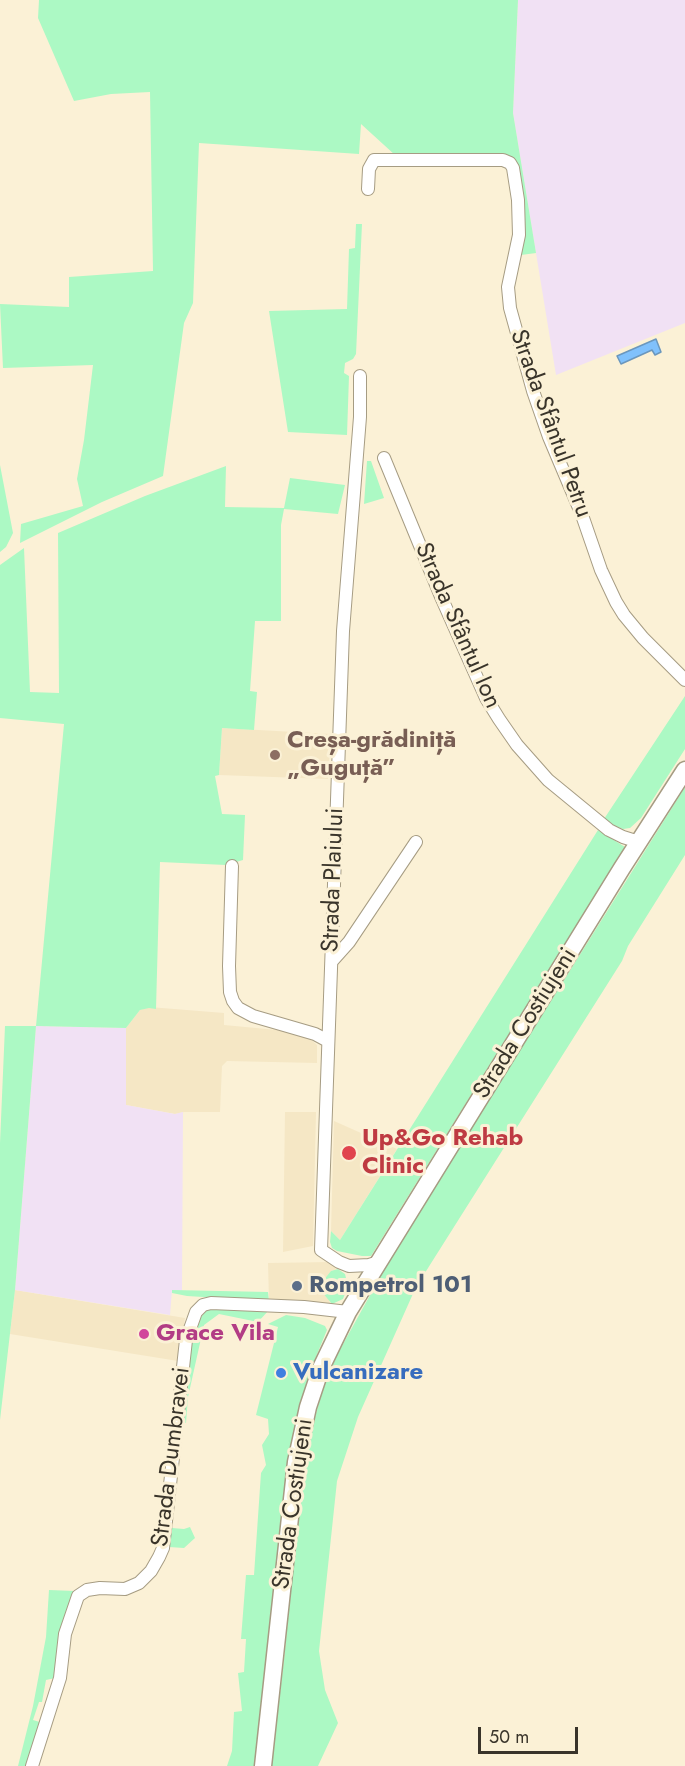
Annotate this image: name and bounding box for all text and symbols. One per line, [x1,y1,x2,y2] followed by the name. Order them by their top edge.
[503,326,597,522] street label: Strada Sfântul Petru
[408,539,506,713] street label: Strada Sfântul Ion
[287,727,456,783] place label: Creșa-grădiniță „Guguță”
[268,748,282,762] marker: Creșa-grădiniță „Guguță”
[317,807,351,953] street label: Strada Plaiului
[468,943,584,1105] street label: Strada Costiujeni
[362,1125,523,1181] place label: Up&Go Rehab Clinic
[340,1144,358,1162] marker: Up&Go Rehab Clinic
[309,1272,472,1300] place label: Rompetrol 101
[290,1279,304,1293] marker: Rompetrol 101
[156,1320,275,1348] place label: Grace Vila
[137,1327,151,1341] marker: Grace Vila
[293,1359,423,1387] place label: Vulcanizare
[147,1365,197,1549] street label: Strada Dumbravei
[274,1366,288,1380] marker: Vulcanizare
[268,1417,320,1591] street label: Strada Costiujeni
[481,1715,582,1753] scale bar
[489,1724,529,1750] text: 50 m

